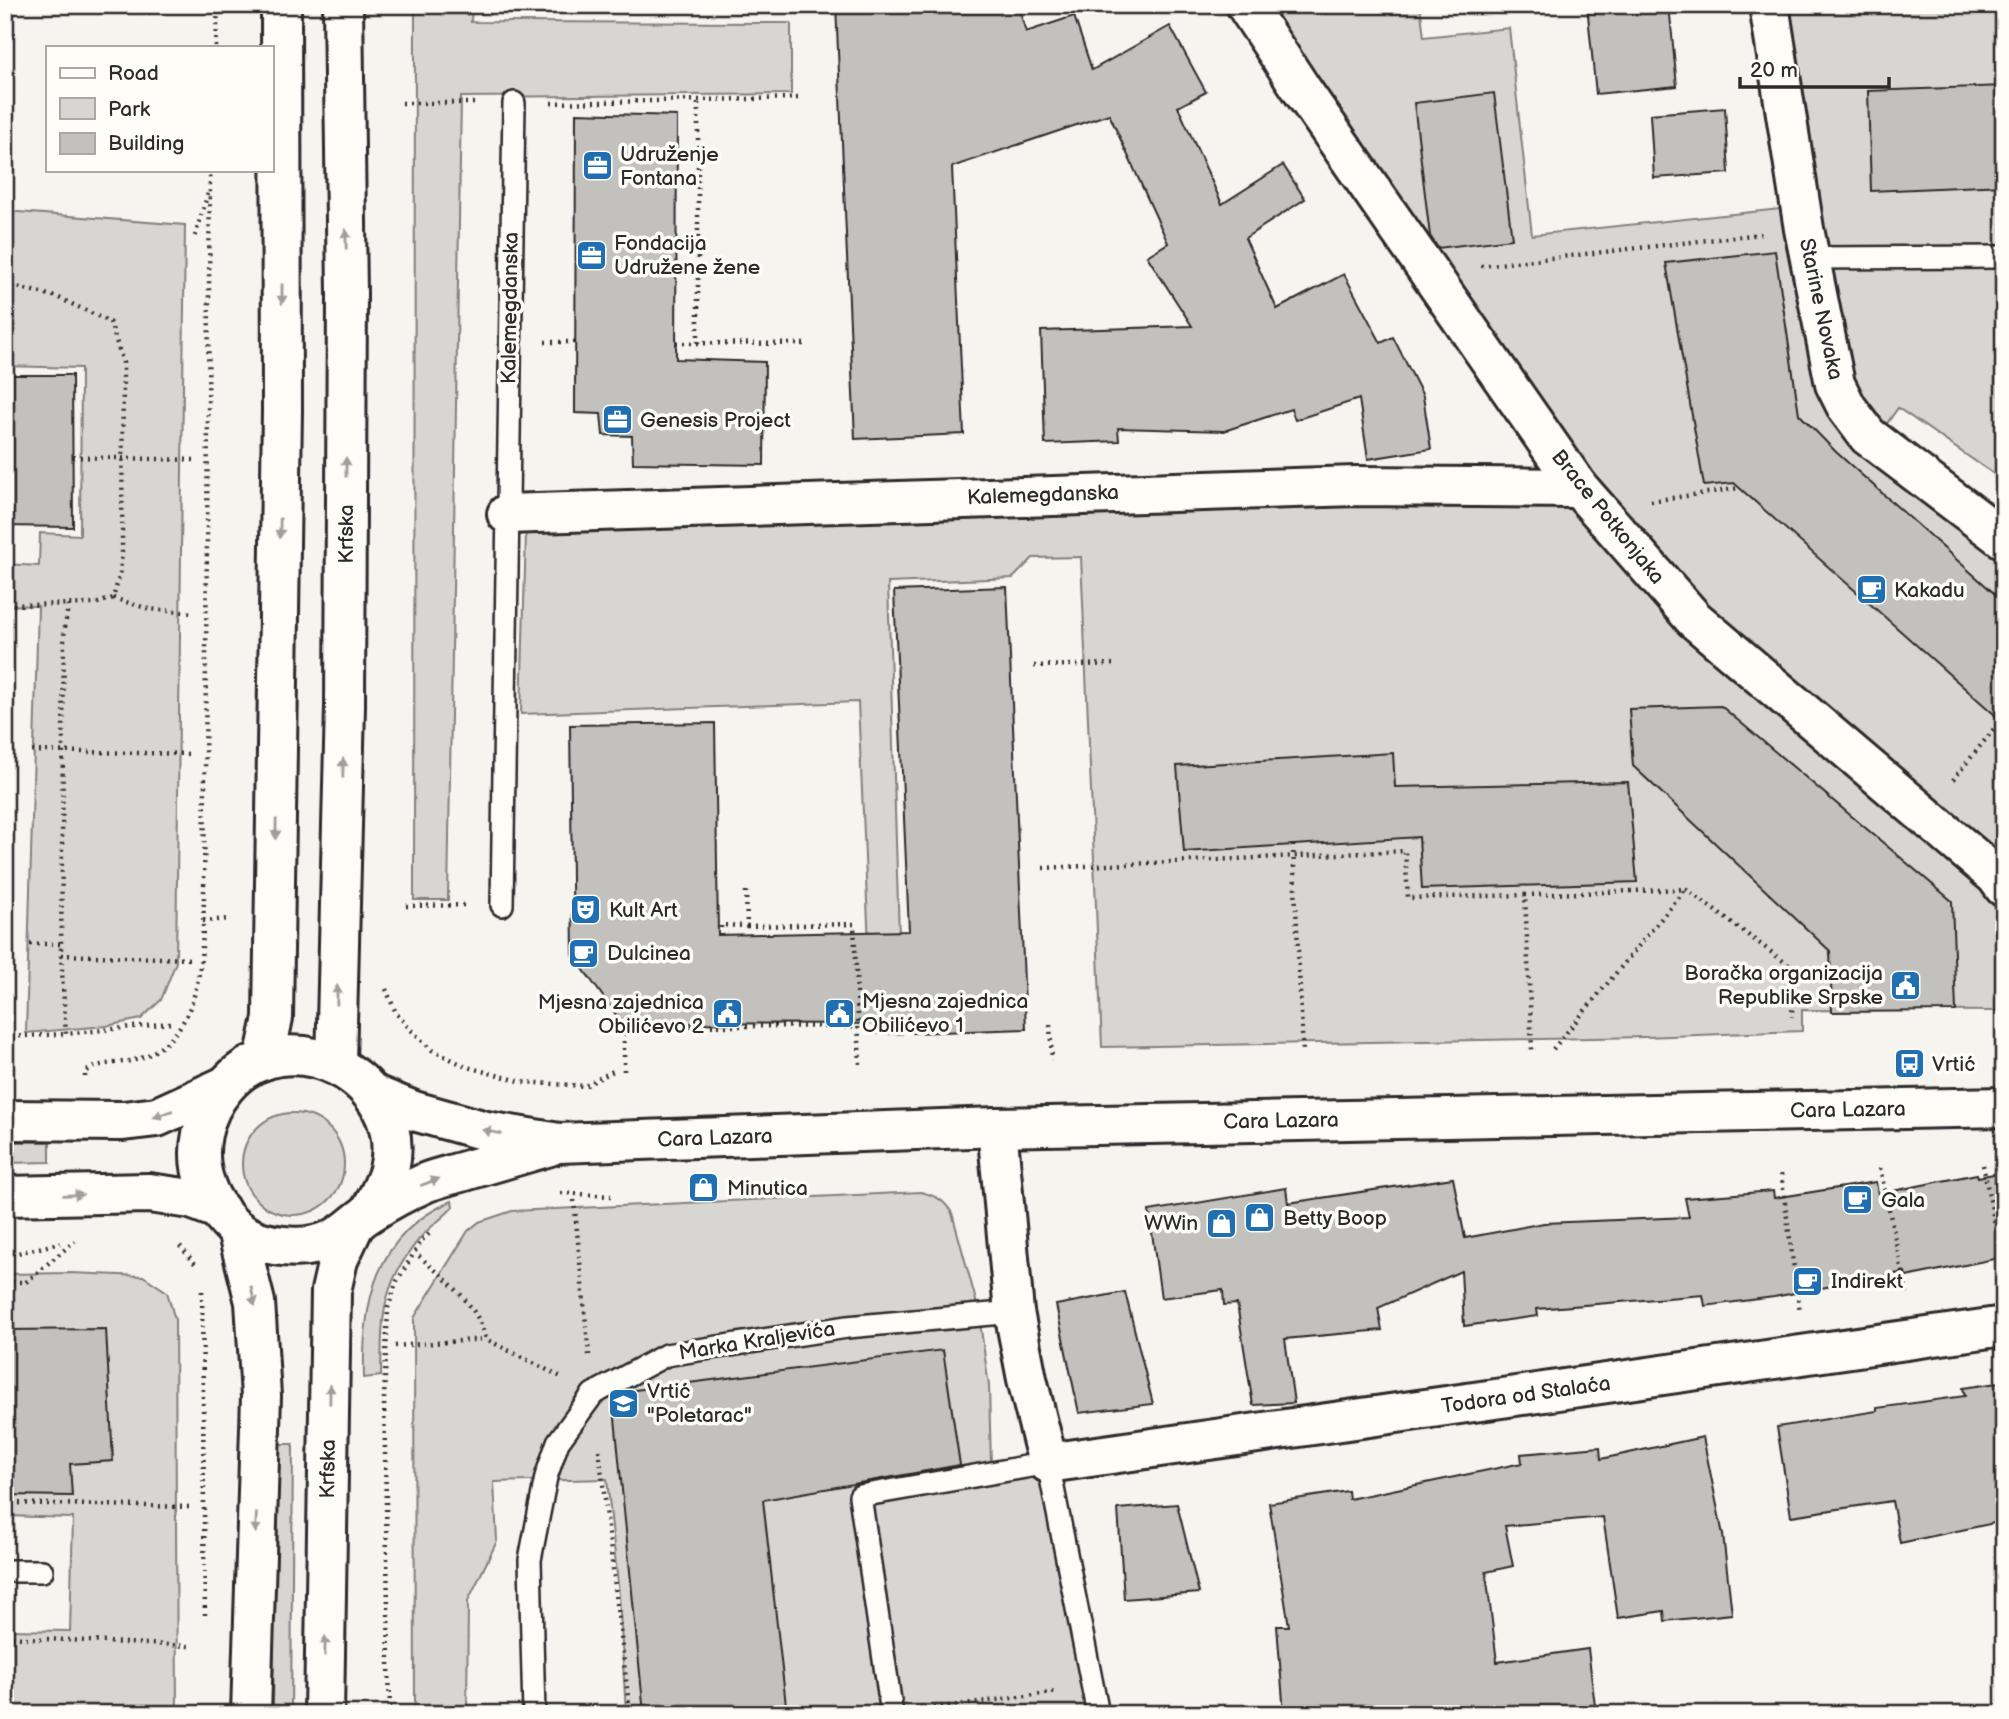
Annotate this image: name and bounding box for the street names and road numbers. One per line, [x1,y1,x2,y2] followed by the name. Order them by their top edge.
[496,232,524,384] street label: Kalemegdanska
[1794,236,1848,382] street label: Starine Novaka
[1546,445,1670,589] street label: Brace Potkonjaka
[967,480,1119,510] street label: Kalemegdanska
[334,504,359,564] street label: Krfska
[1790,1096,1906,1124] street label: Cara Lazara
[1223,1107,1339,1135] street label: Cara Lazara
[657,1123,773,1153] street label: Cara Lazara
[677,1316,837,1366] street label: Marka Kraljevića
[1440,1371,1612,1419] street label: Todora od Stalaća
[315,1439,341,1499] street label: Krfska

